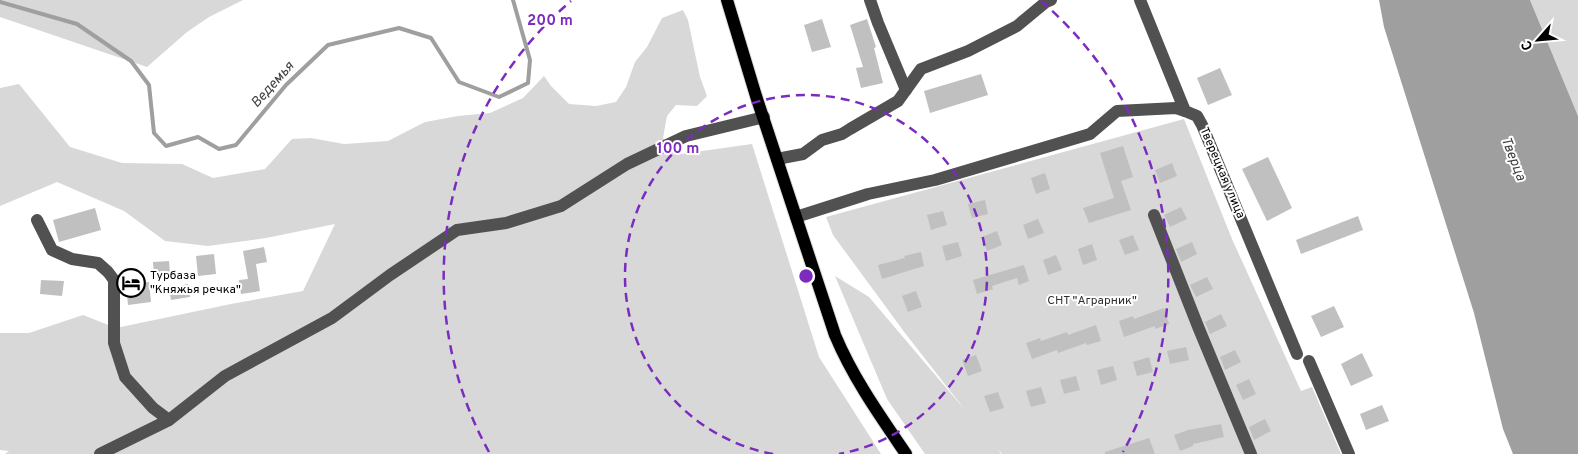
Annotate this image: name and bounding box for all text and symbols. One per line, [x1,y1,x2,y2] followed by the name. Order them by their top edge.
[527,12,573,31] text: 200 m
[1513,15,1563,65] north arrow
[1518,37,1537,53] text: С
[248,58,299,112] water label: Ведемья
[1196,125,1248,221] street label: Тверецкая улица
[1497,135,1529,184] water label: Тверца
[657,140,699,159] text: 100 m
[797,267,815,285] centre of rings
[116,268,146,298] hotel icon: Турбаза "Княжья речка"
[150,268,241,298] place label: Турбаза "Княжья речка"
[1047,293,1137,309] park label: СНТ "Аграрник"

